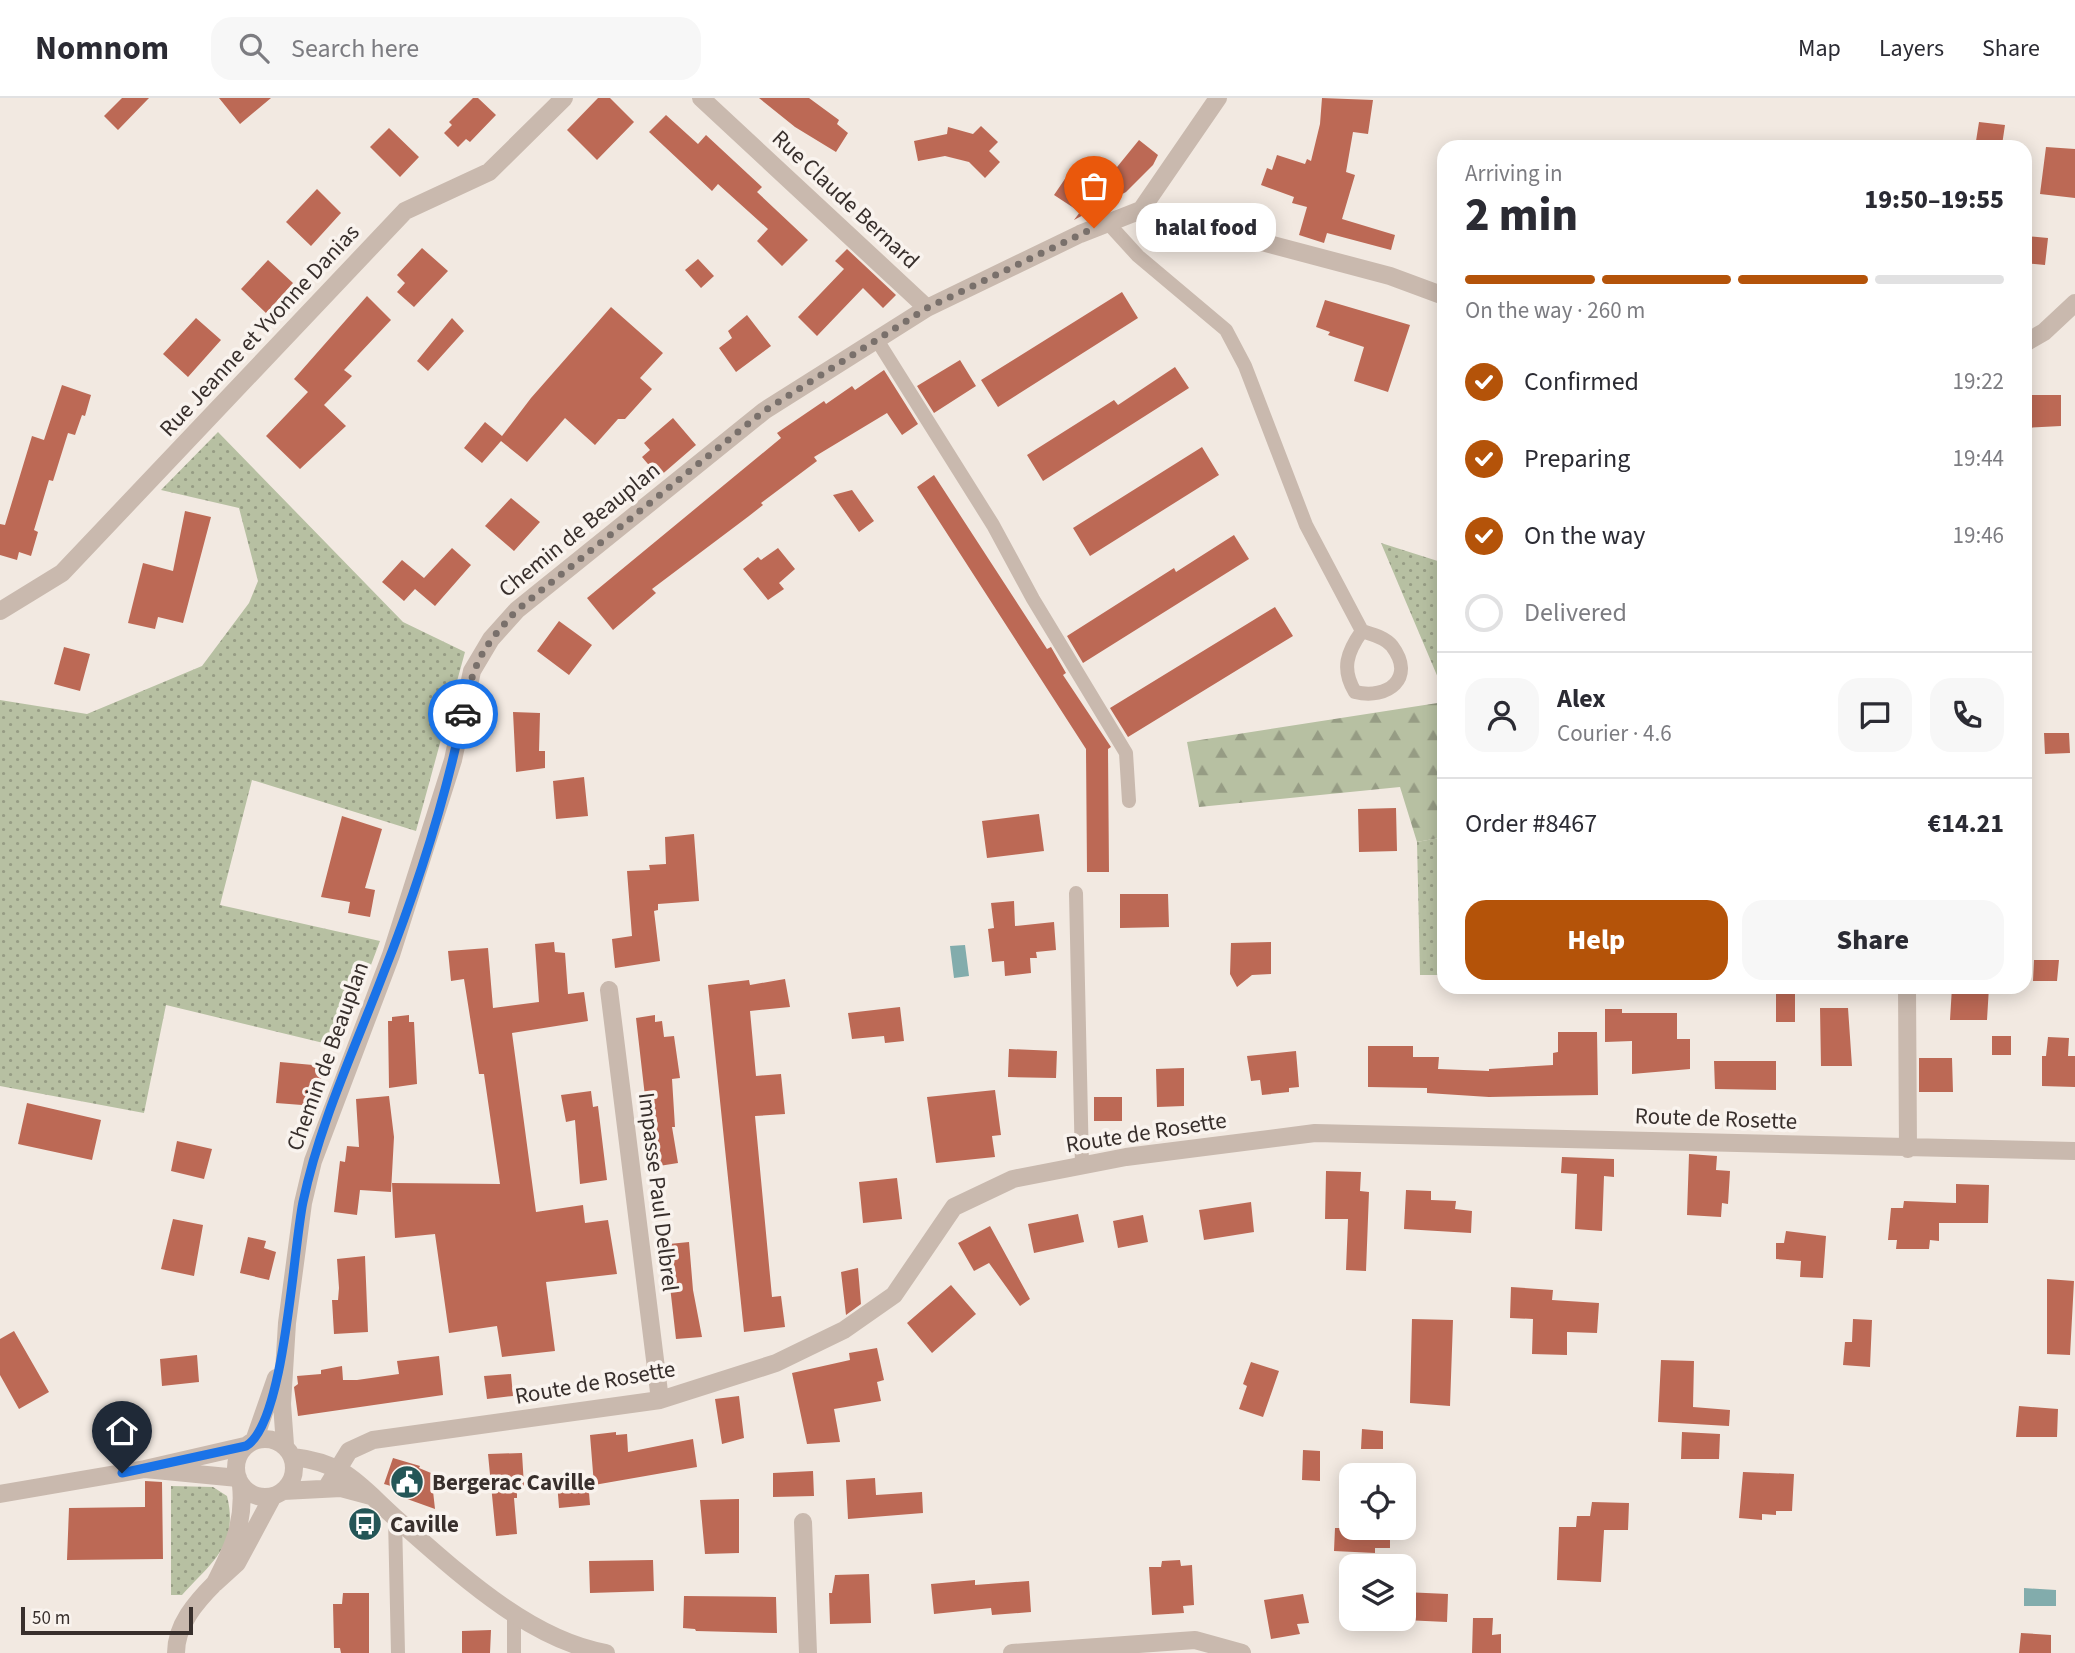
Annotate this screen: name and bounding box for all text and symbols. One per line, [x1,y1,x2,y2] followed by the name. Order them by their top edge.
[211,17,701,80] search box
[35,25,169,72] text: Nomnom
[235,29,273,67] icon: search
[291,30,419,67] text: Search here
[1798,31,1841,66] text: Map
[1879,31,1944,66] text: Layers
[1982,31,2040,66] text: Share
[765,122,927,277] street label: Rue Claude Bernard
[1064,156,1124,228] pin
[1465,157,1563,190] text: Arriving in
[1075,167,1113,205] icon: bag
[1864,181,2004,218] text: 19:50–19:55
[1465,183,1578,248] text: 2 min
[1136,204,1276,252] callout: halal food
[1155,211,1257,244] text: halal food
[152,217,367,444] street label: Rue Jeanne et Yvonne Danias
[1465,294,1645,327] text: On the way · 260 m
[1465,363,1503,401] icon: check
[1524,363,1639,400] text: Confirmed
[1953,365,2004,398] text: 19:22
[1465,440,1503,478] icon: check
[1524,440,1630,477] text: Preparing
[1953,442,2004,475] text: 19:44
[492,454,667,605] street label: Chemin de Beauplan
[1465,517,1503,555] icon: check
[1524,517,1645,554] text: On the way
[1953,519,2004,552] text: 19:46
[1524,594,1627,631] text: Delivered
[1465,678,1539,752] button: person
[1838,678,1912,752] button: chat
[1930,678,2004,752] button: phone
[428,679,498,749] courier
[1557,680,1606,717] text: Alex
[444,695,482,733] icon: car
[1557,717,1672,750] text: Courier · 4.6
[1465,805,1597,842] text: Order #8467
[1928,805,2004,842] text: €14.21
[1465,900,1728,980] button: Help
[1742,900,2004,980] button: Share
[278,957,377,1155] street label: Chemin de Beauplan
[630,1091,687,1293] street label: Impasse Paul Delbrel
[1634,1099,1798,1138] street label: Route de Rosette
[1063,1103,1229,1161] street label: Route de Rosette
[512,1352,678,1413] street label: Route de Rosette
[92,1401,152,1473] pin
[103,1412,141,1450] icon: home
[388,1463,426,1501] public building icon: Bergerac Caville
[1339,1463,1416,1631] map controls
[1339,1463,1416,1540] button: locate
[432,1466,596,1499] place label: Bergerac Caville
[346,1505,384,1543] bus stop icon: Caville
[390,1508,459,1541] place label: Caville
[1339,1554,1416,1631] button: layers
[21,1604,192,1636] scale bar
[32,1605,70,1632] text: 50 m

